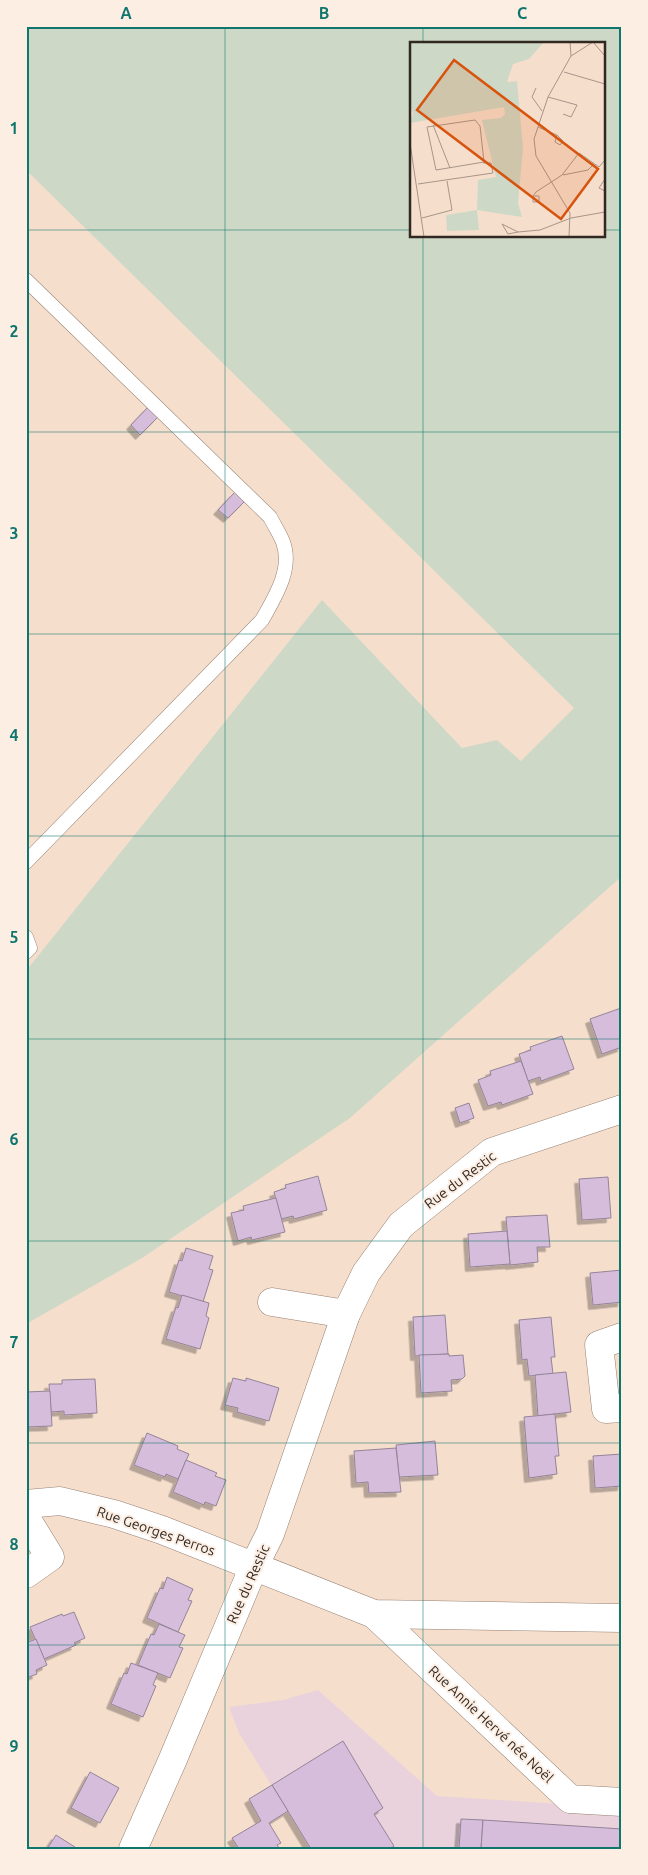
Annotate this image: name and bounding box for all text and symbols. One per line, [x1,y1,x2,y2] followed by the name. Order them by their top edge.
[120,4,132,22] text: A
[319,4,329,22] text: B
[517,4,527,22] text: C
[410,42,606,238] inset map
[9,119,19,137] text: 1
[9,322,19,340] text: 2
[9,524,19,542] text: 3
[9,726,19,744] text: 4
[9,928,19,946] text: 5
[9,1130,19,1148] text: 6
[421,1148,499,1212] street label: Rue du Restic
[9,1333,19,1351] text: 7
[95,1503,217,1559] street label: Rue Georges Perros
[9,1535,19,1553] text: 8
[223,1541,273,1626] street label: Rue du Restic
[426,1662,557,1786] street label: Rue Annie Hervé née Noël
[9,1737,19,1755] text: 9

